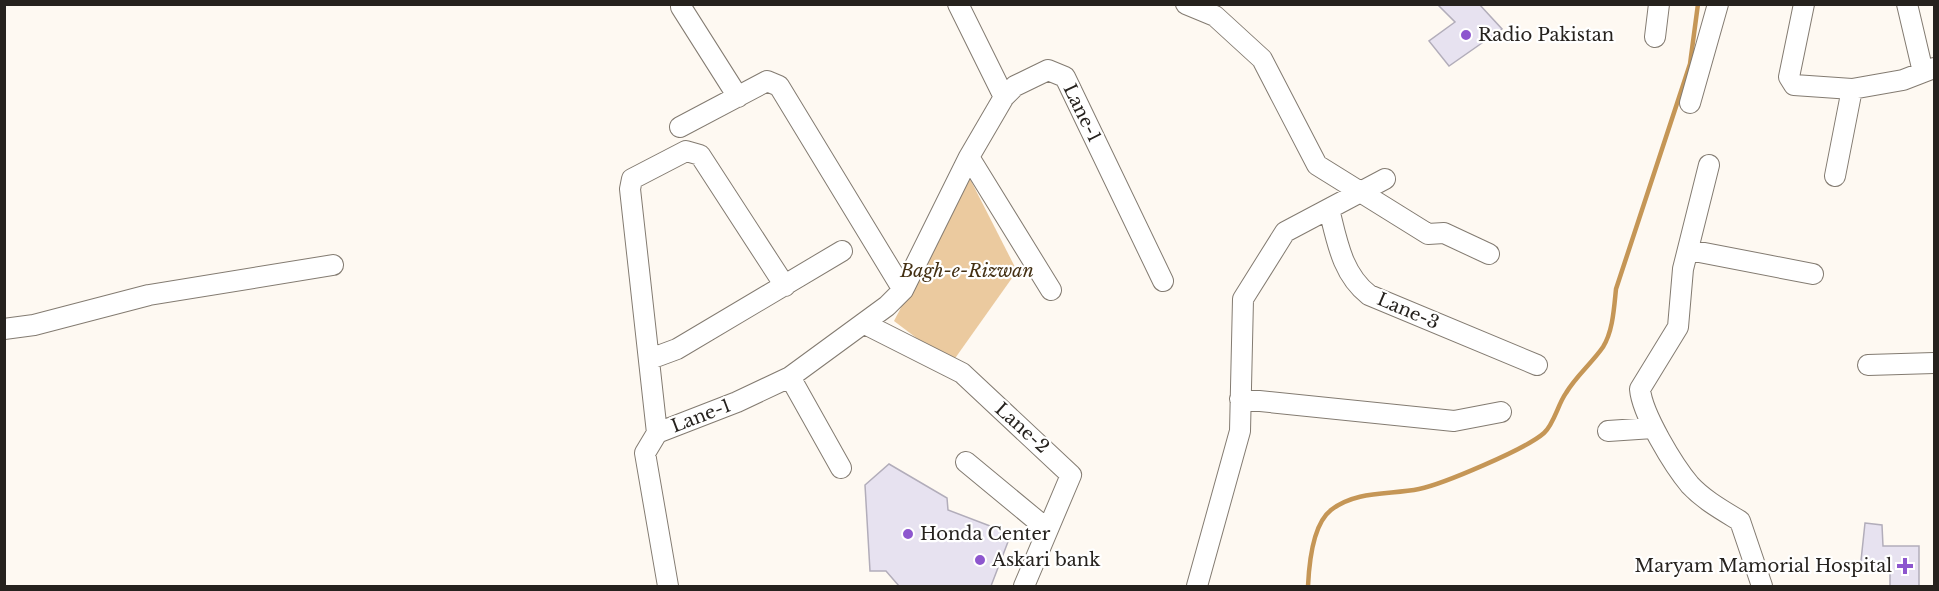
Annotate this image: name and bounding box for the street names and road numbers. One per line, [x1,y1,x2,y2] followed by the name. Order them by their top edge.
[1058,80,1106,146] street label: Lane-1
[1374,288,1442,334] street label: Lane-3
[668,395,734,437] street label: Lane-1
[990,398,1054,458] street label: Lane-2

